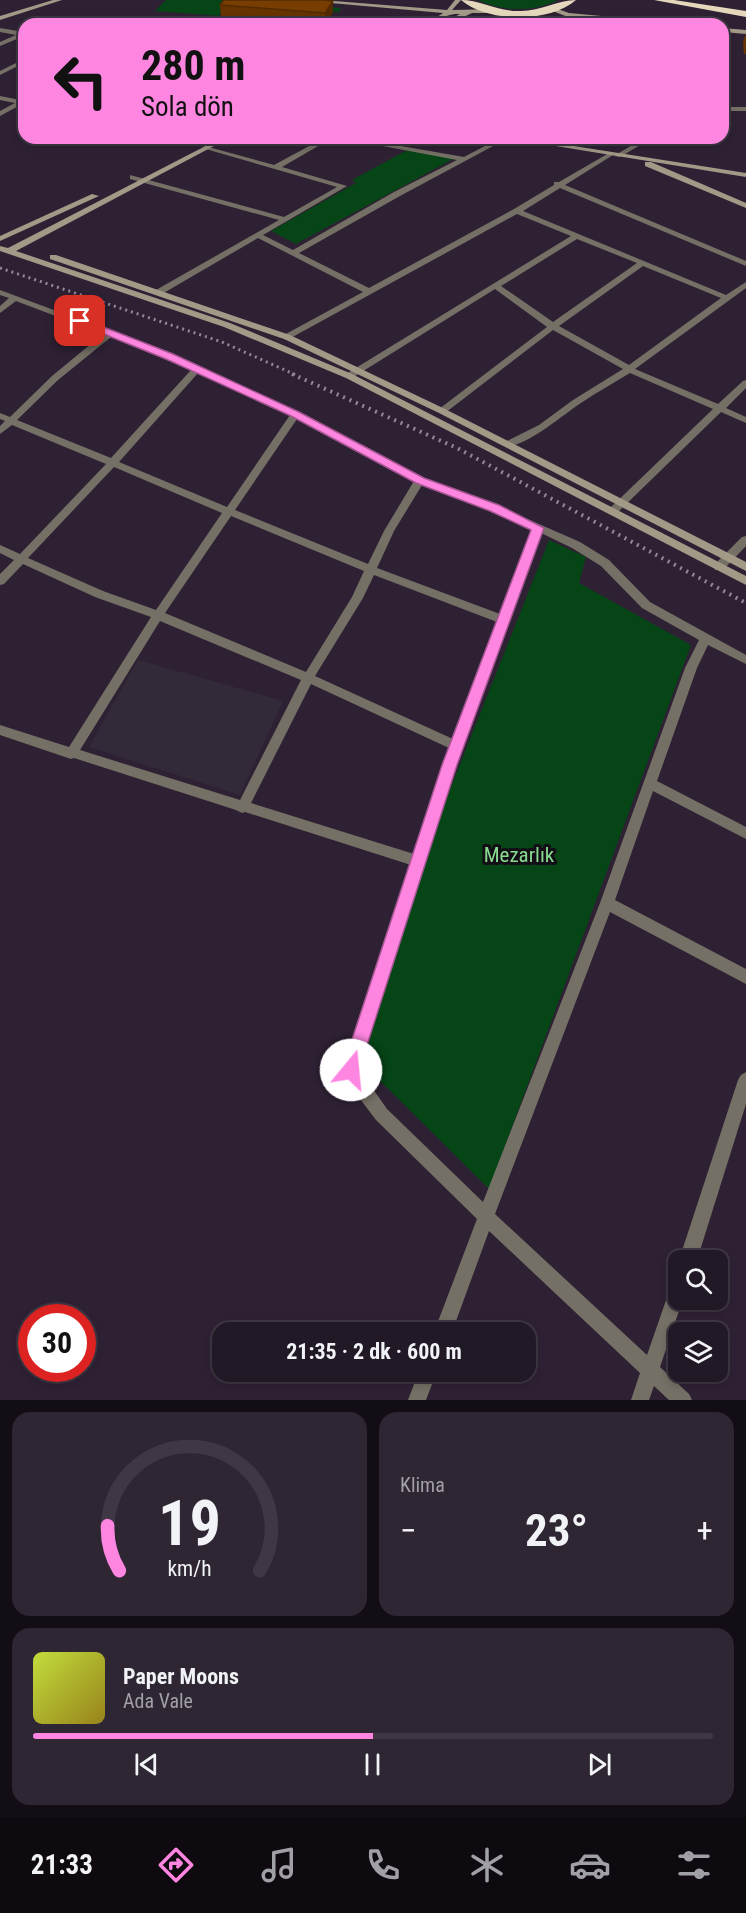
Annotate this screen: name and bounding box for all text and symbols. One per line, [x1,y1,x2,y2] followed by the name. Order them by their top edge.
[141,41,246,90] text: 280 m
[42,42,120,120] icon: left
[141,91,234,123] text: Sola dön
[54,295,105,346] pin
[63,304,96,337] icon: arrive
[484,843,555,867] park label: Mezarlık
[319,1038,383,1102] position arrow
[668,1250,728,1382] map controls
[668,1250,728,1310] button: search
[18,1304,96,1382] speed limit sign: 30
[668,1322,728,1382] button: layers
[286,1339,462,1364] text: 21:35 · 2 dk · 600 m
[400,1473,445,1497] text: Klima
[158,1487,221,1560] text: 19
[525,1504,588,1557] text: 23°
[400,1511,417,1550] text: −
[697,1511,713,1550] text: +
[167,1556,212,1581] text: km/h
[123,1664,239,1689] text: Paper Moons
[123,1689,193,1713] text: Ada Vale
[130,1748,163,1781] icon: previous
[356,1748,389,1781] icon: pause
[583,1748,616,1781] icon: next
[155,1844,197,1886] icon: directions
[258,1844,300,1886] icon: music
[362,1844,404,1886] icon: phone
[466,1844,508,1886] icon: climate
[569,1844,611,1886] icon: car
[673,1844,715,1886] icon: filters
[31,1849,93,1881] text: 21:33

